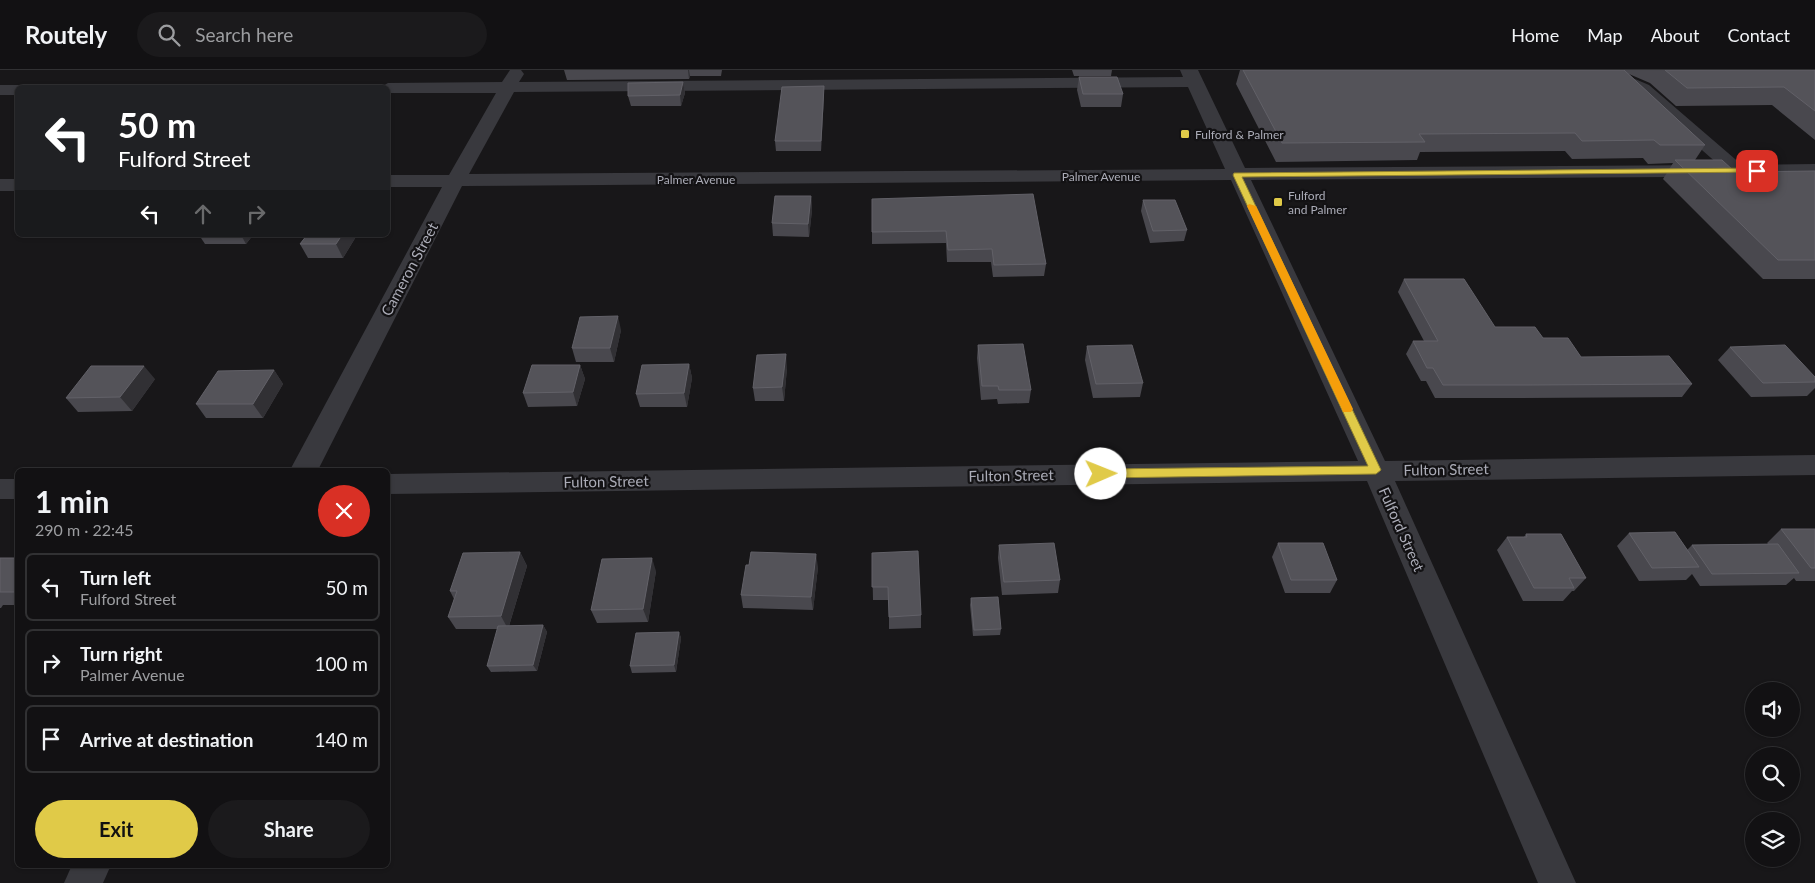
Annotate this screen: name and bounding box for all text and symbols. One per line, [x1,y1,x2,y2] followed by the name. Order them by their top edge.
[137,12,487,57] search box
[25,20,107,49] text: Routely
[155,21,183,49] icon: search
[195,23,293,46] text: Search here
[1511,24,1559,46] text: Home
[1587,24,1623,46] text: Map
[1651,24,1700,46] text: About
[1728,24,1790,46] text: Contact
[118,103,196,145] text: 50 m
[35,105,100,170] icon: left
[1195,127,1284,142] place label: Fulford & Palmer
[1179,128,1191,140] marker: Fulford & Palmer
[118,145,250,172] text: Fulford Street
[1736,150,1778,192] pin
[1743,157,1771,185] icon: arrive
[1062,169,1140,184] street label: Palmer Avenue
[657,172,735,187] street label: Palmer Avenue
[1288,188,1347,217] place label: Fulford and Palmer
[1272,196,1284,208] marker: Fulford and Palmer
[136,200,164,228] icon: left
[189,200,217,228] icon: ahead
[242,200,270,228] icon: right
[377,219,441,319] street label: Cameron Street
[1074,447,1126,499] position arrow
[1403,459,1489,479] street label: Fulton Street
[968,465,1054,485] street label: Fulton Street
[563,471,649,491] street label: Fulton Street
[35,483,109,519] text: 1 min
[1375,484,1429,574] street label: Fulford Street
[318,485,370,537] button: close
[35,520,134,539] text: 290 m · 22:45
[80,566,151,589] text: Turn left
[37,573,65,601] icon: left
[325,576,368,599] text: 50 m
[80,589,176,608] text: Fulford Street
[80,642,162,665] text: Turn right
[37,649,65,677] icon: right
[314,652,368,675] text: 100 m
[80,665,185,684] text: Palmer Avenue
[1745,682,1800,867] map controls
[1745,682,1800,737] button: sound
[37,725,65,753] icon: arrive
[80,728,253,751] text: Arrive at destination
[314,728,368,751] text: 140 m
[1745,747,1800,802] button: search
[35,800,198,858] button: Exit
[208,800,370,858] button: Share
[1745,812,1800,867] button: layers

